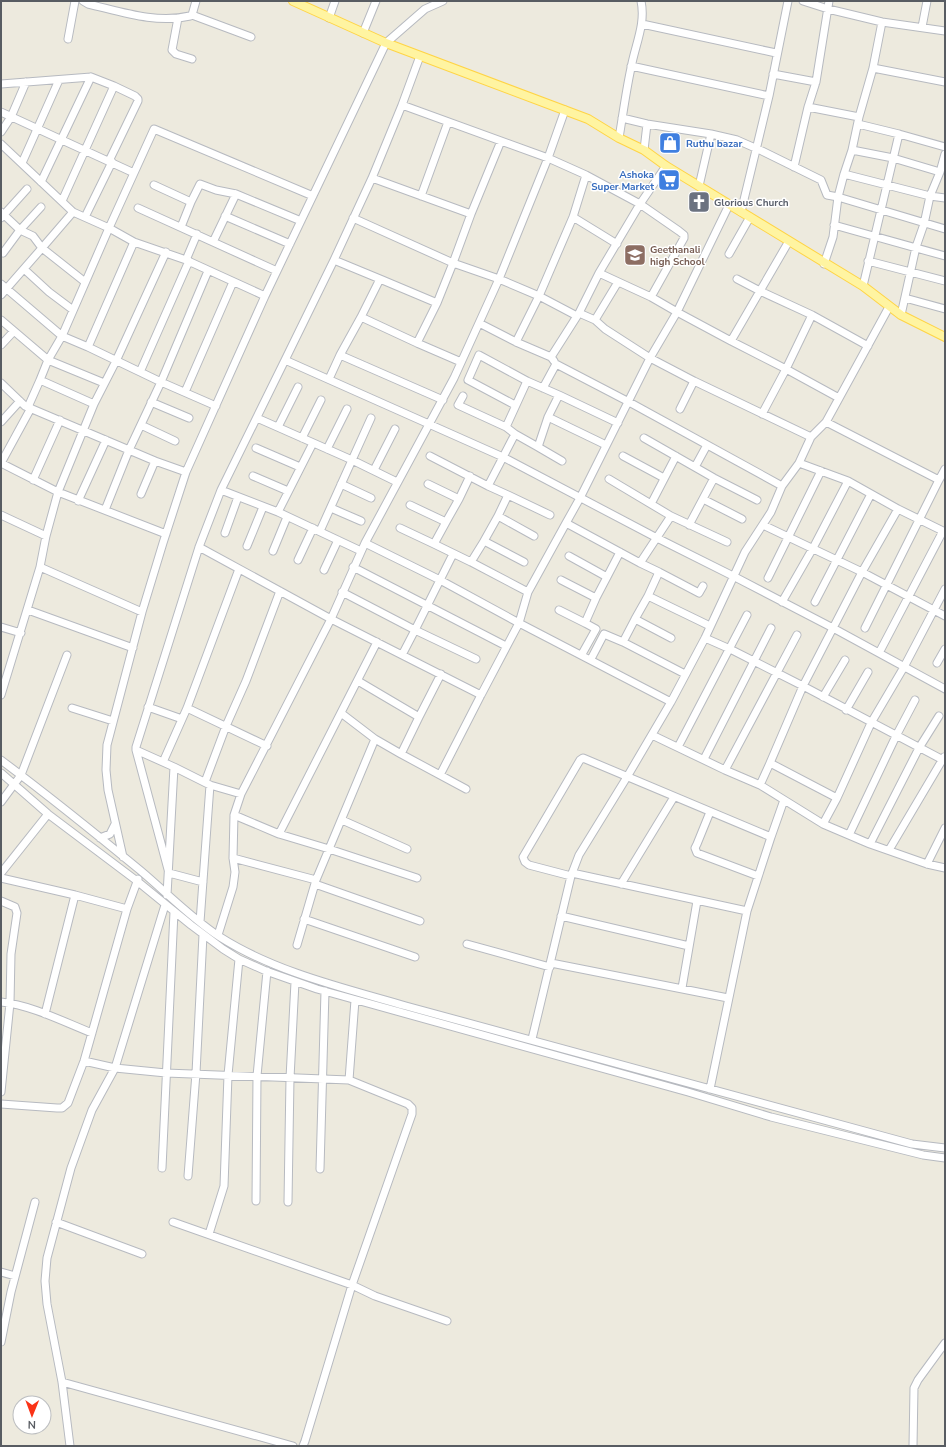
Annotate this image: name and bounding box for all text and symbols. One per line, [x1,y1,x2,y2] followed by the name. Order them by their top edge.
[657,130,683,156] shop icon: Ruthu bazar
[686,137,742,151] place label: Ruthu bazar
[656,167,682,193] supermarket icon: Ashoka Super Market
[591,168,654,194] place label: Ashoka Super Market
[686,189,712,215] church icon: Glorious Church
[714,196,789,210] place label: Glorious Church
[622,242,648,268] school or university icon: Geethanali high School
[650,243,705,269] place label: Geethanali high School
[12,1395,52,1435] north arrow
[28,1417,36,1432] text: N

